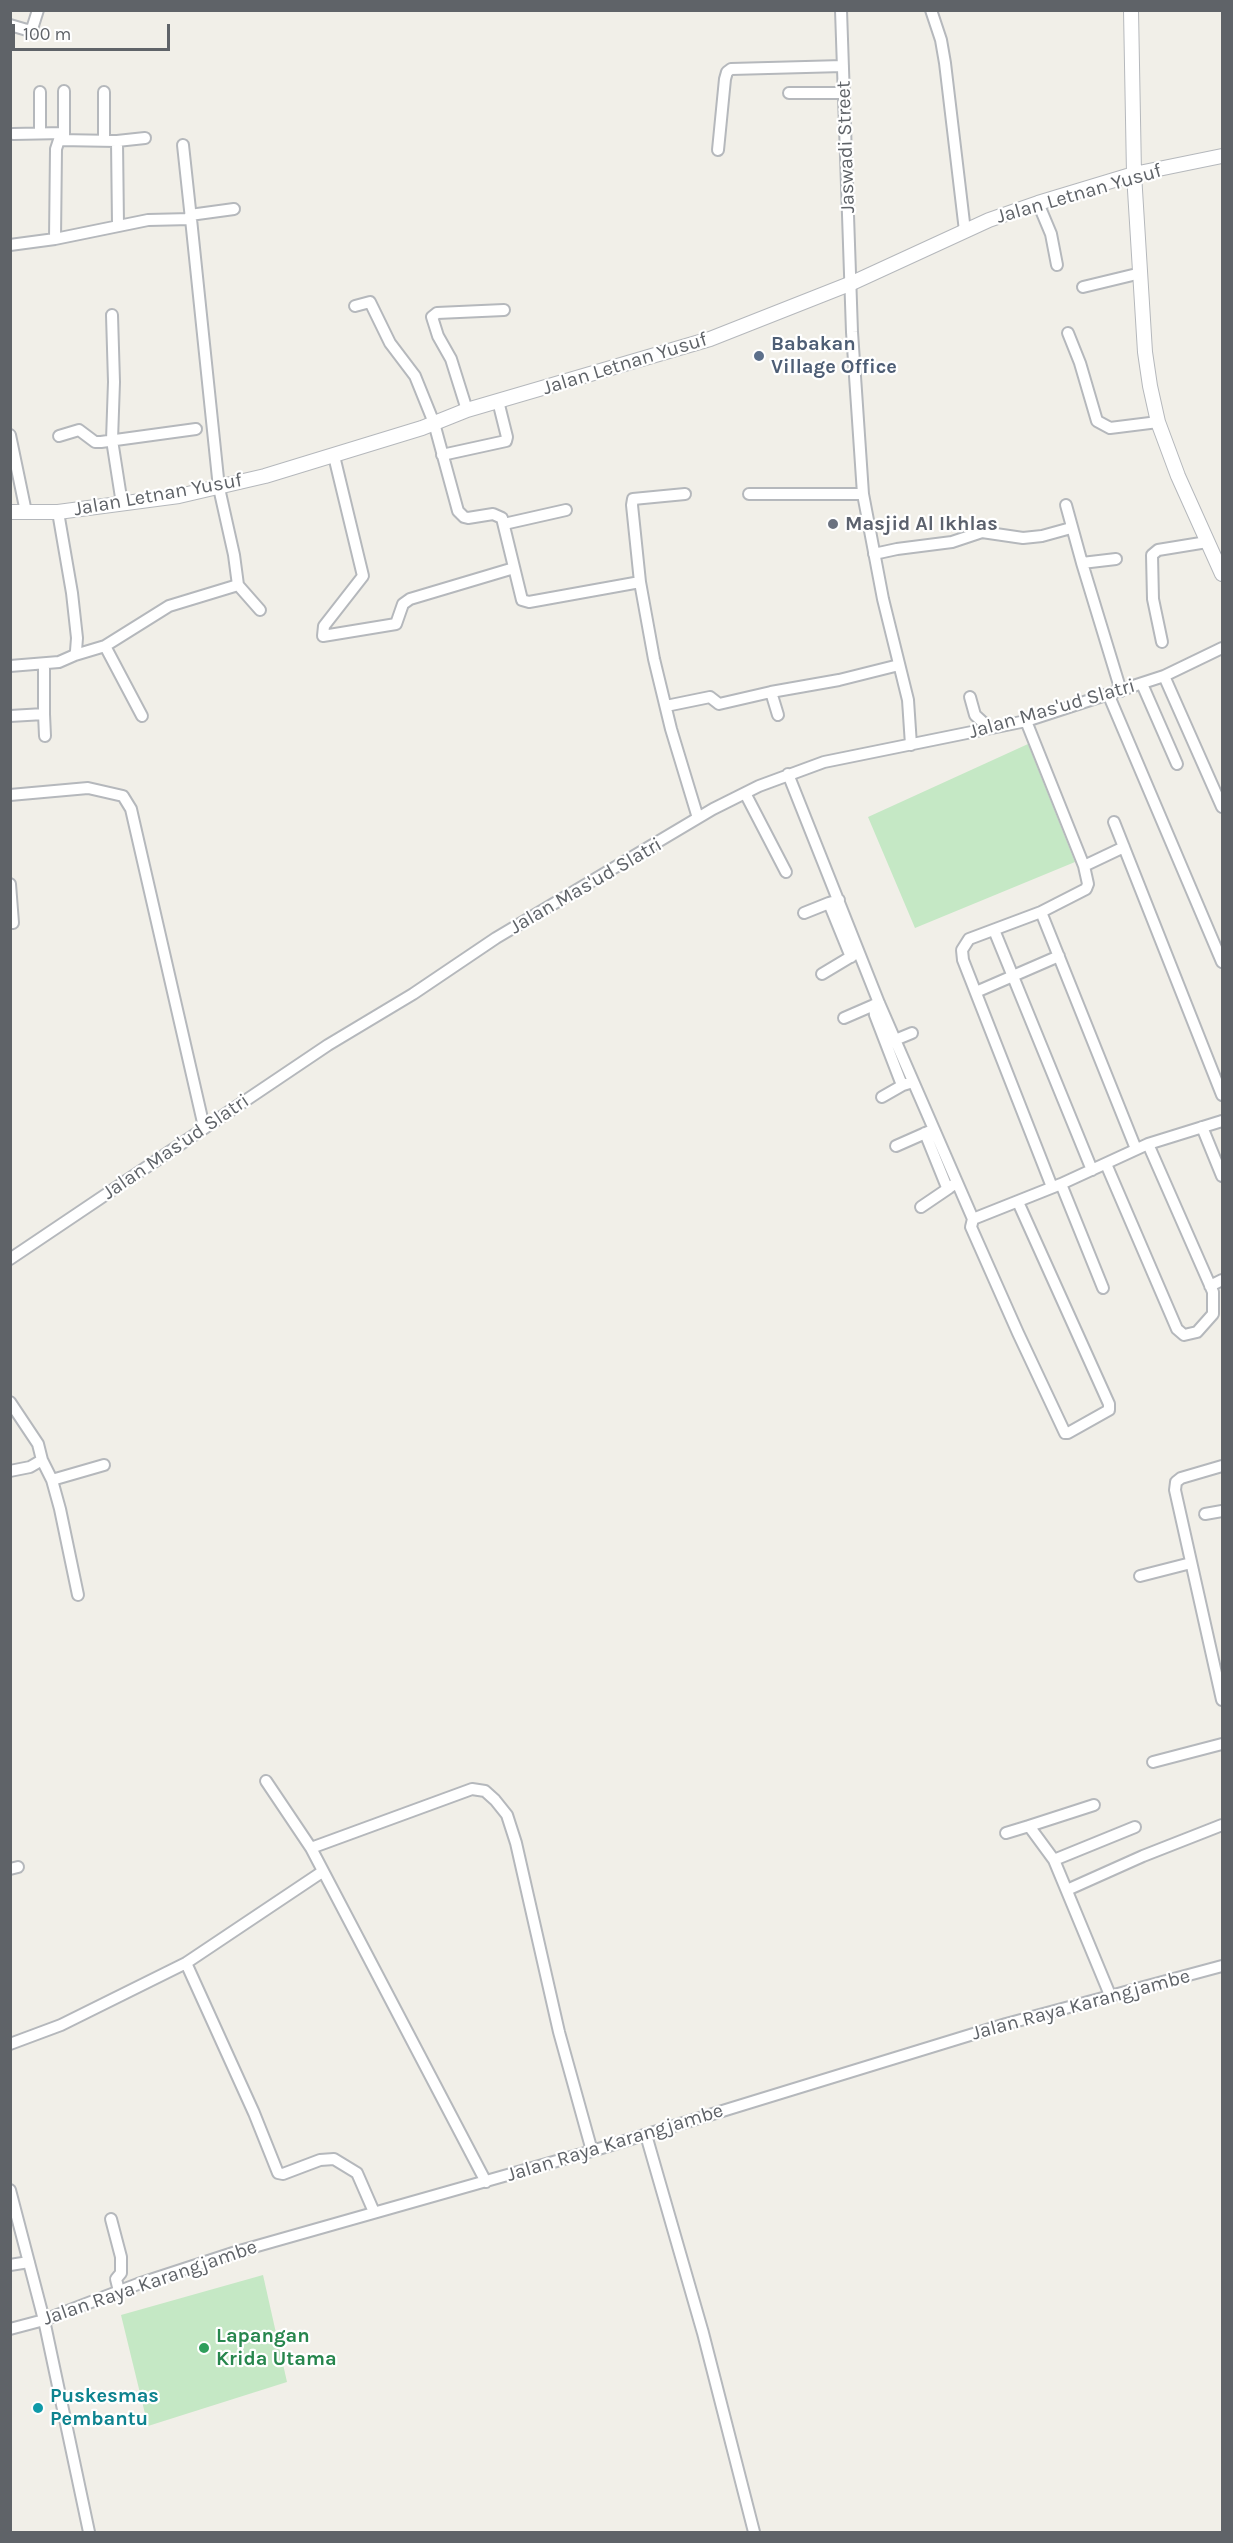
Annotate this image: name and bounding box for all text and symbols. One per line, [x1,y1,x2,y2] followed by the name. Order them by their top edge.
[15,12,172,50] scale bar
[23,23,71,45] text: 100 m
[832,80,860,214] street label: Jaswadi Street
[994,159,1164,229] street label: Jalan Letnan Yusuf
[540,328,710,400] street label: Jalan Letnan Yusuf
[771,332,897,379] place label: Babakan Village Office
[752,349,766,363] marker: Babakan Village Office
[72,468,244,522] street label: Jalan Letnan Yusuf
[845,512,998,536] place label: Masjid Al Ikhlas
[826,517,840,531] marker: Masjid Al Ikhlas
[966,674,1138,744] street label: Jalan Mas'ud Slatri
[506,833,666,939] street label: Jalan Mas'ud Slatri
[98,1089,254,1205] street label: Jalan Mas'ud Slatri
[969,1964,1193,2046] street label: Jalan Raya Karangjambe
[504,2099,726,2187] street label: Jalan Raya Karangjambe
[40,2235,260,2331] street label: Jalan Raya Karangjambe
[216,2324,337,2371] place label: Lapangan Krida Utama
[197,2341,211,2355] marker: Lapangan Krida Utama
[50,2384,159,2431] place label: Puskesmas Pembantu
[31,2401,45,2415] marker: Puskesmas Pembantu

